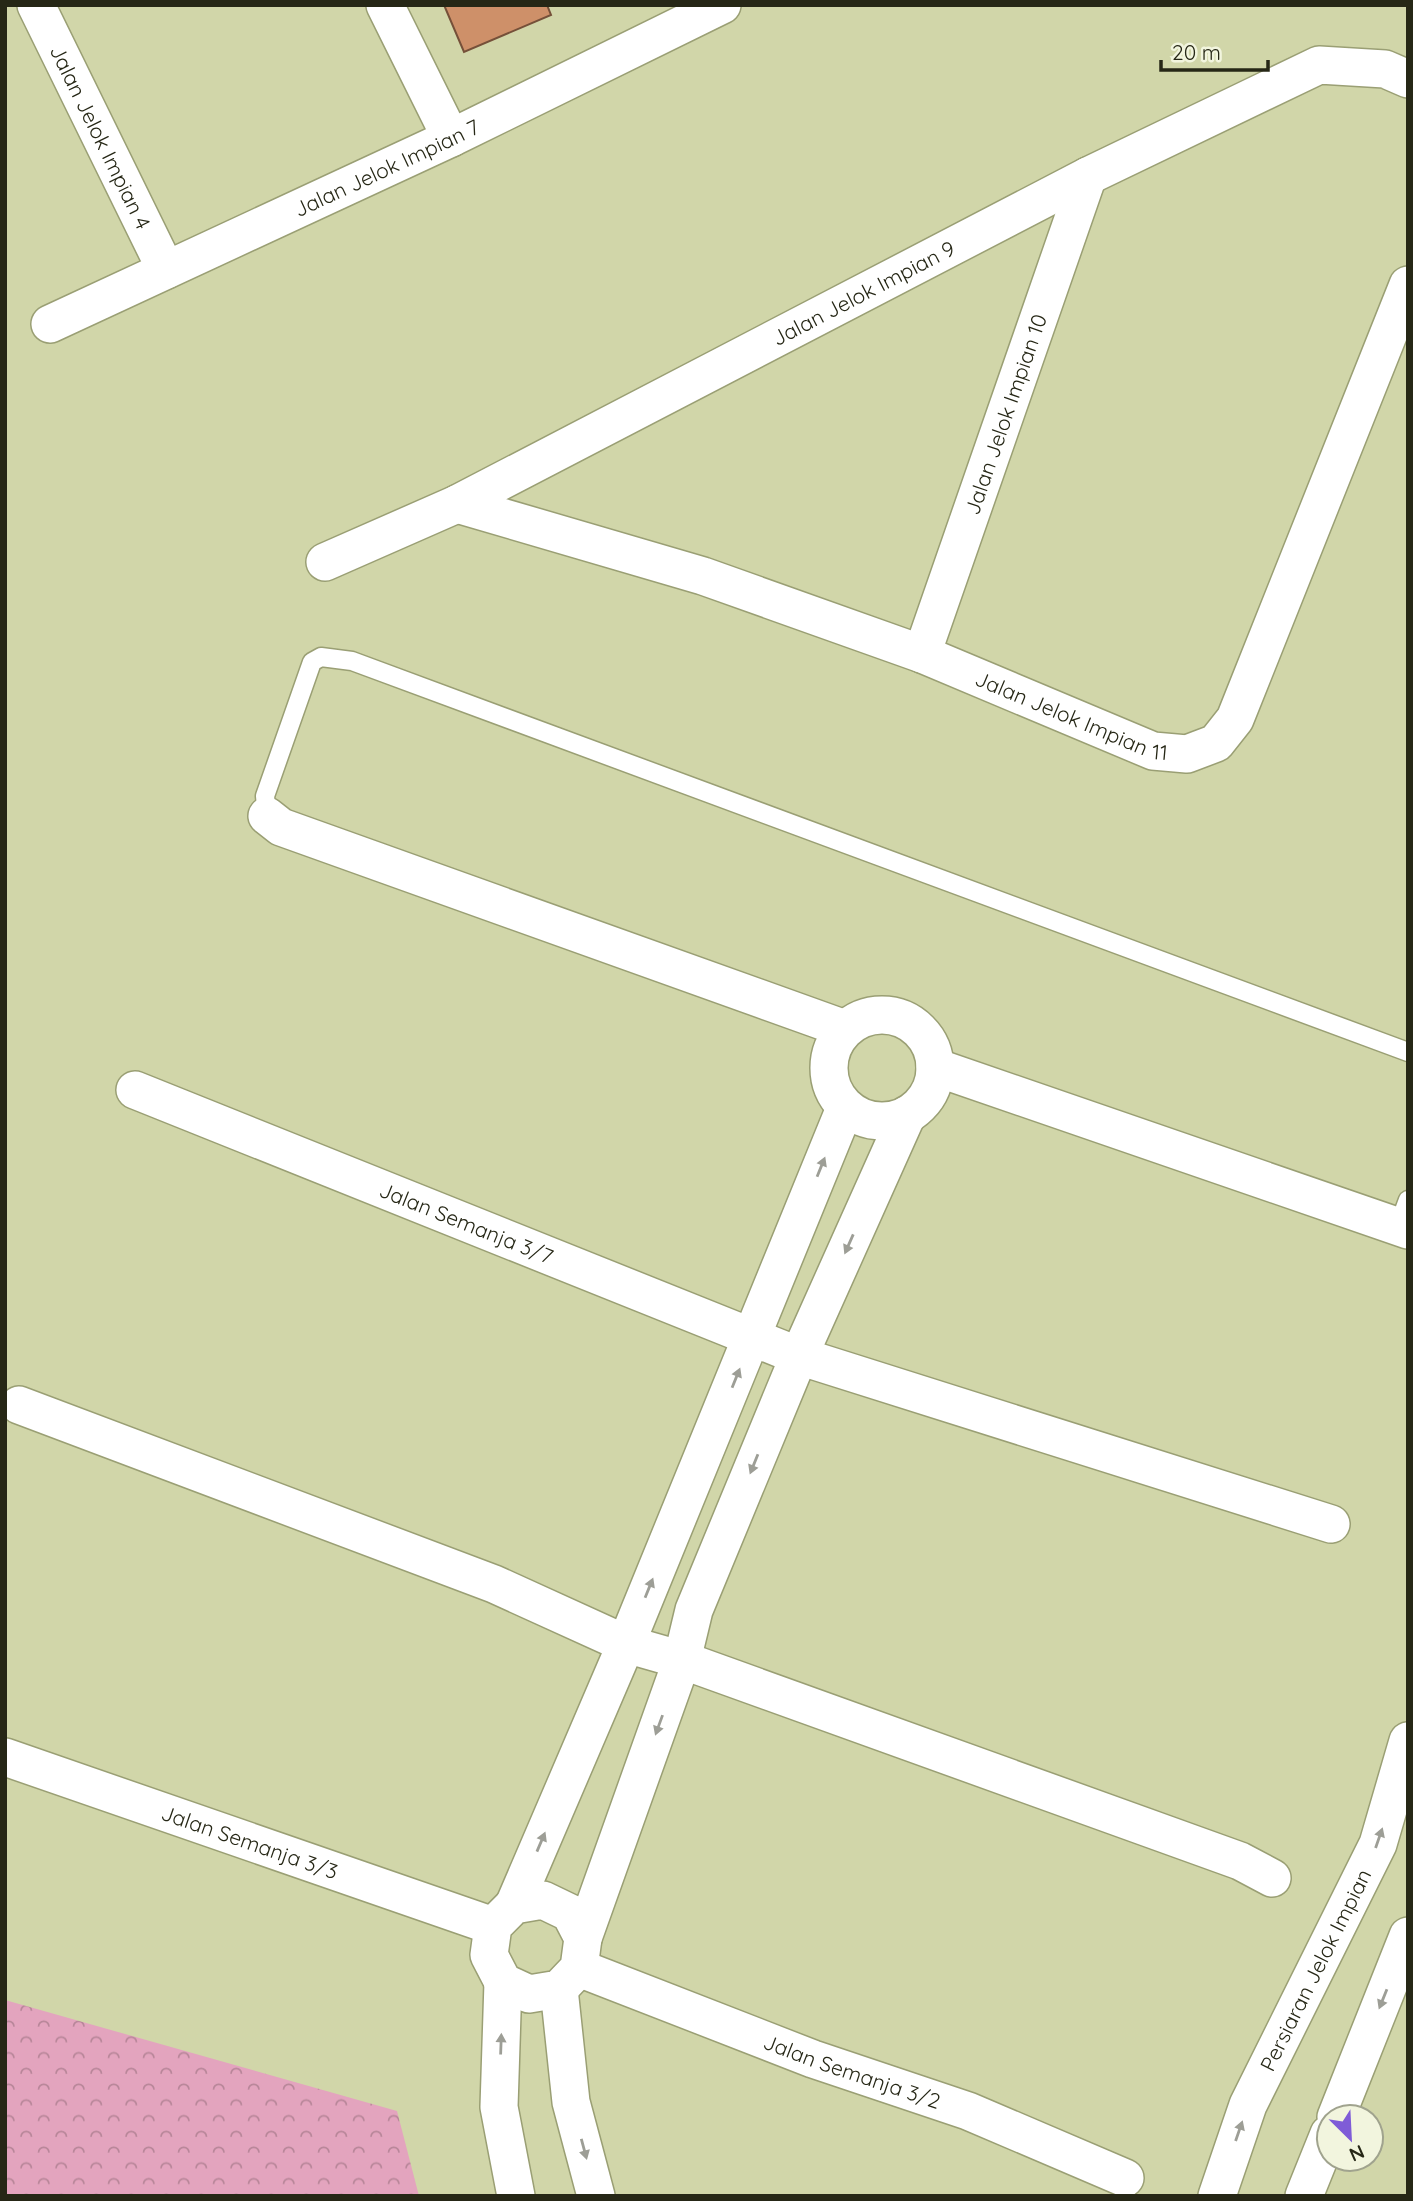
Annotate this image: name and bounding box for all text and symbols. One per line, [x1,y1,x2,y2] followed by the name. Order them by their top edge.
[1161,28,1268,72] scale bar
[1172,39,1221,65] text: 20 m
[45,41,157,233] street label: Jalan Jelok Impian 4
[290,113,484,222] street label: Jalan Jelok Impian 7
[767,235,959,351] street label: Jalan Jelok Impian 9
[958,310,1052,518] street label: Jalan Jelok Impian 10
[971,665,1169,765] street label: Jalan Jelok Impian 11
[816,1156,827,1177] one-way arrow
[376,1176,557,1269] street label: Jalan Semanja 3/7
[843,1234,855,1254] one-way arrow
[731,1367,742,1388] one-way arrow
[748,1454,760,1474] one-way arrow
[643,1578,655,1598] one-way arrow
[653,1714,664,1735] one-way arrow
[158,1799,341,1884] street label: Jalan Semanja 3/3
[1375,1827,1385,1848] one-way arrow
[536,1832,547,1853] one-way arrow
[1254,1865,1377,2075] street label: Persiaran Jelok Impian
[1377,1989,1388,2010] one-way arrow
[760,2028,944,2114] street label: Jalan Semanja 3/2
[495,2033,507,2055] one-way arrow
[1315,2103,1385,2173] north arrow
[1234,2121,1245,2142] one-way arrow
[579,2138,590,2160] one-way arrow
[1346,2140,1368,2167] text: N

